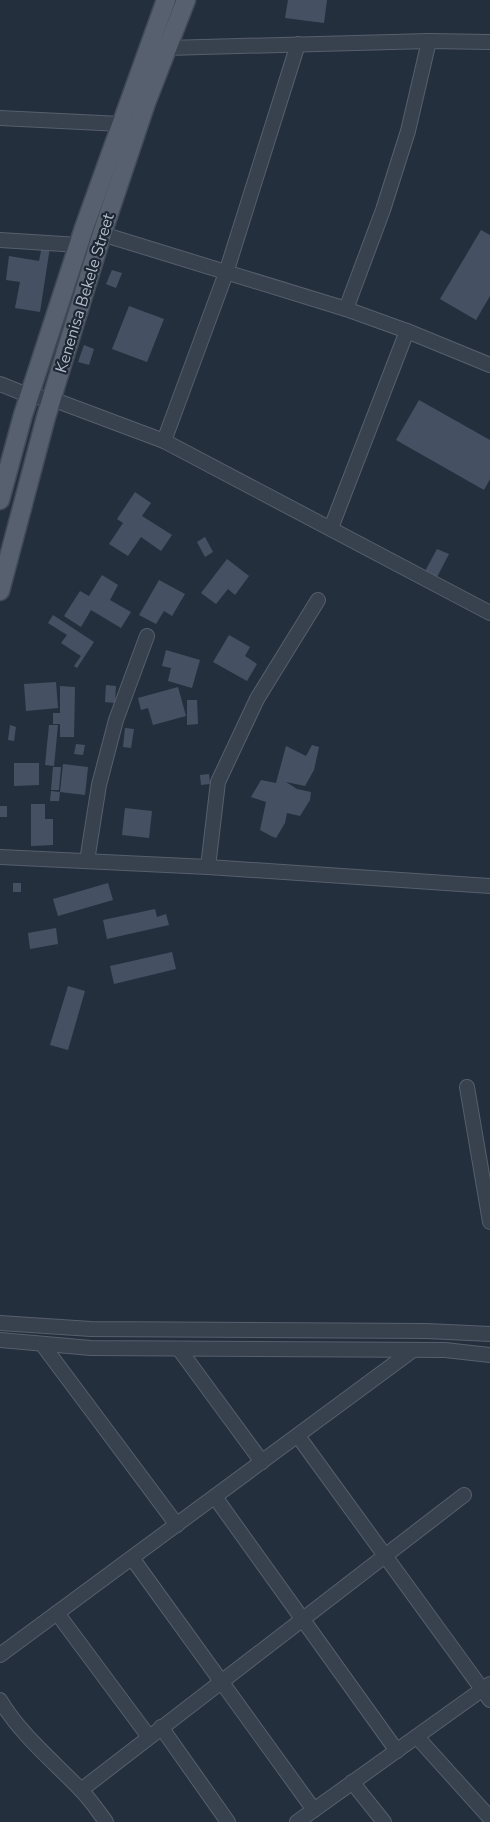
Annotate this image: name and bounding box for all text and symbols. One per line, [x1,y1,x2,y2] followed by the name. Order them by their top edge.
[50,210,120,375] street label: Kenenisa Bekele Street

